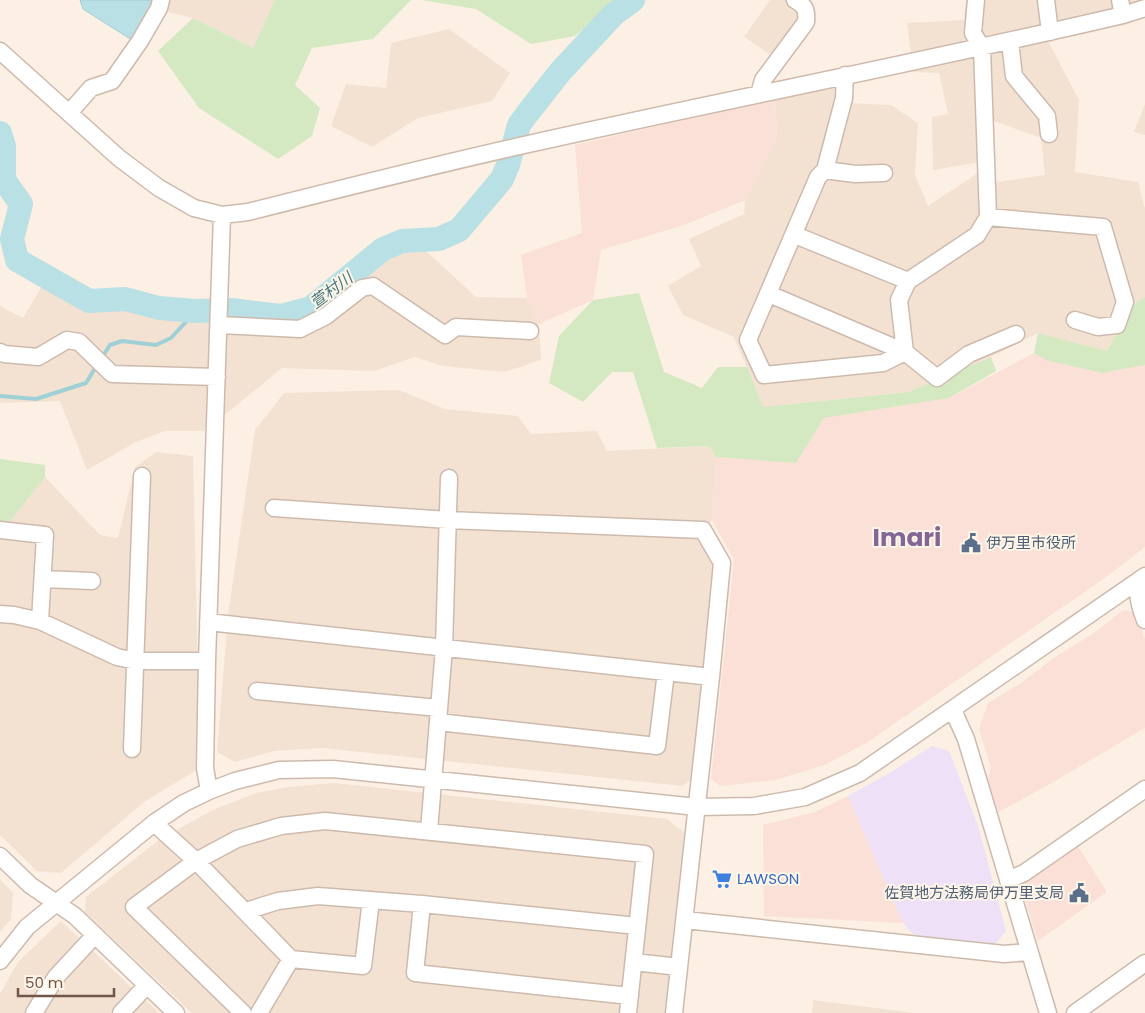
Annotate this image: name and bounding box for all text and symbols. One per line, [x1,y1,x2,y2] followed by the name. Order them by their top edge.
[305,266,359,314] water label: 萱村川
[873,520,941,555] district label: Imari
[960,532,982,554] public building icon: 伊万里市役所
[986,532,1076,553] place label: 伊万里市役所
[711,868,733,890] supermarket icon: LAWSON
[737,868,799,889] place label: LAWSON
[884,882,1064,903] place label: 佐賀地方法務局伊万里支局
[1068,882,1090,904] public building icon: 佐賀地方法務局伊万里支局
[18,966,114,998] scale bar
[25,972,63,993] text: 50 m

